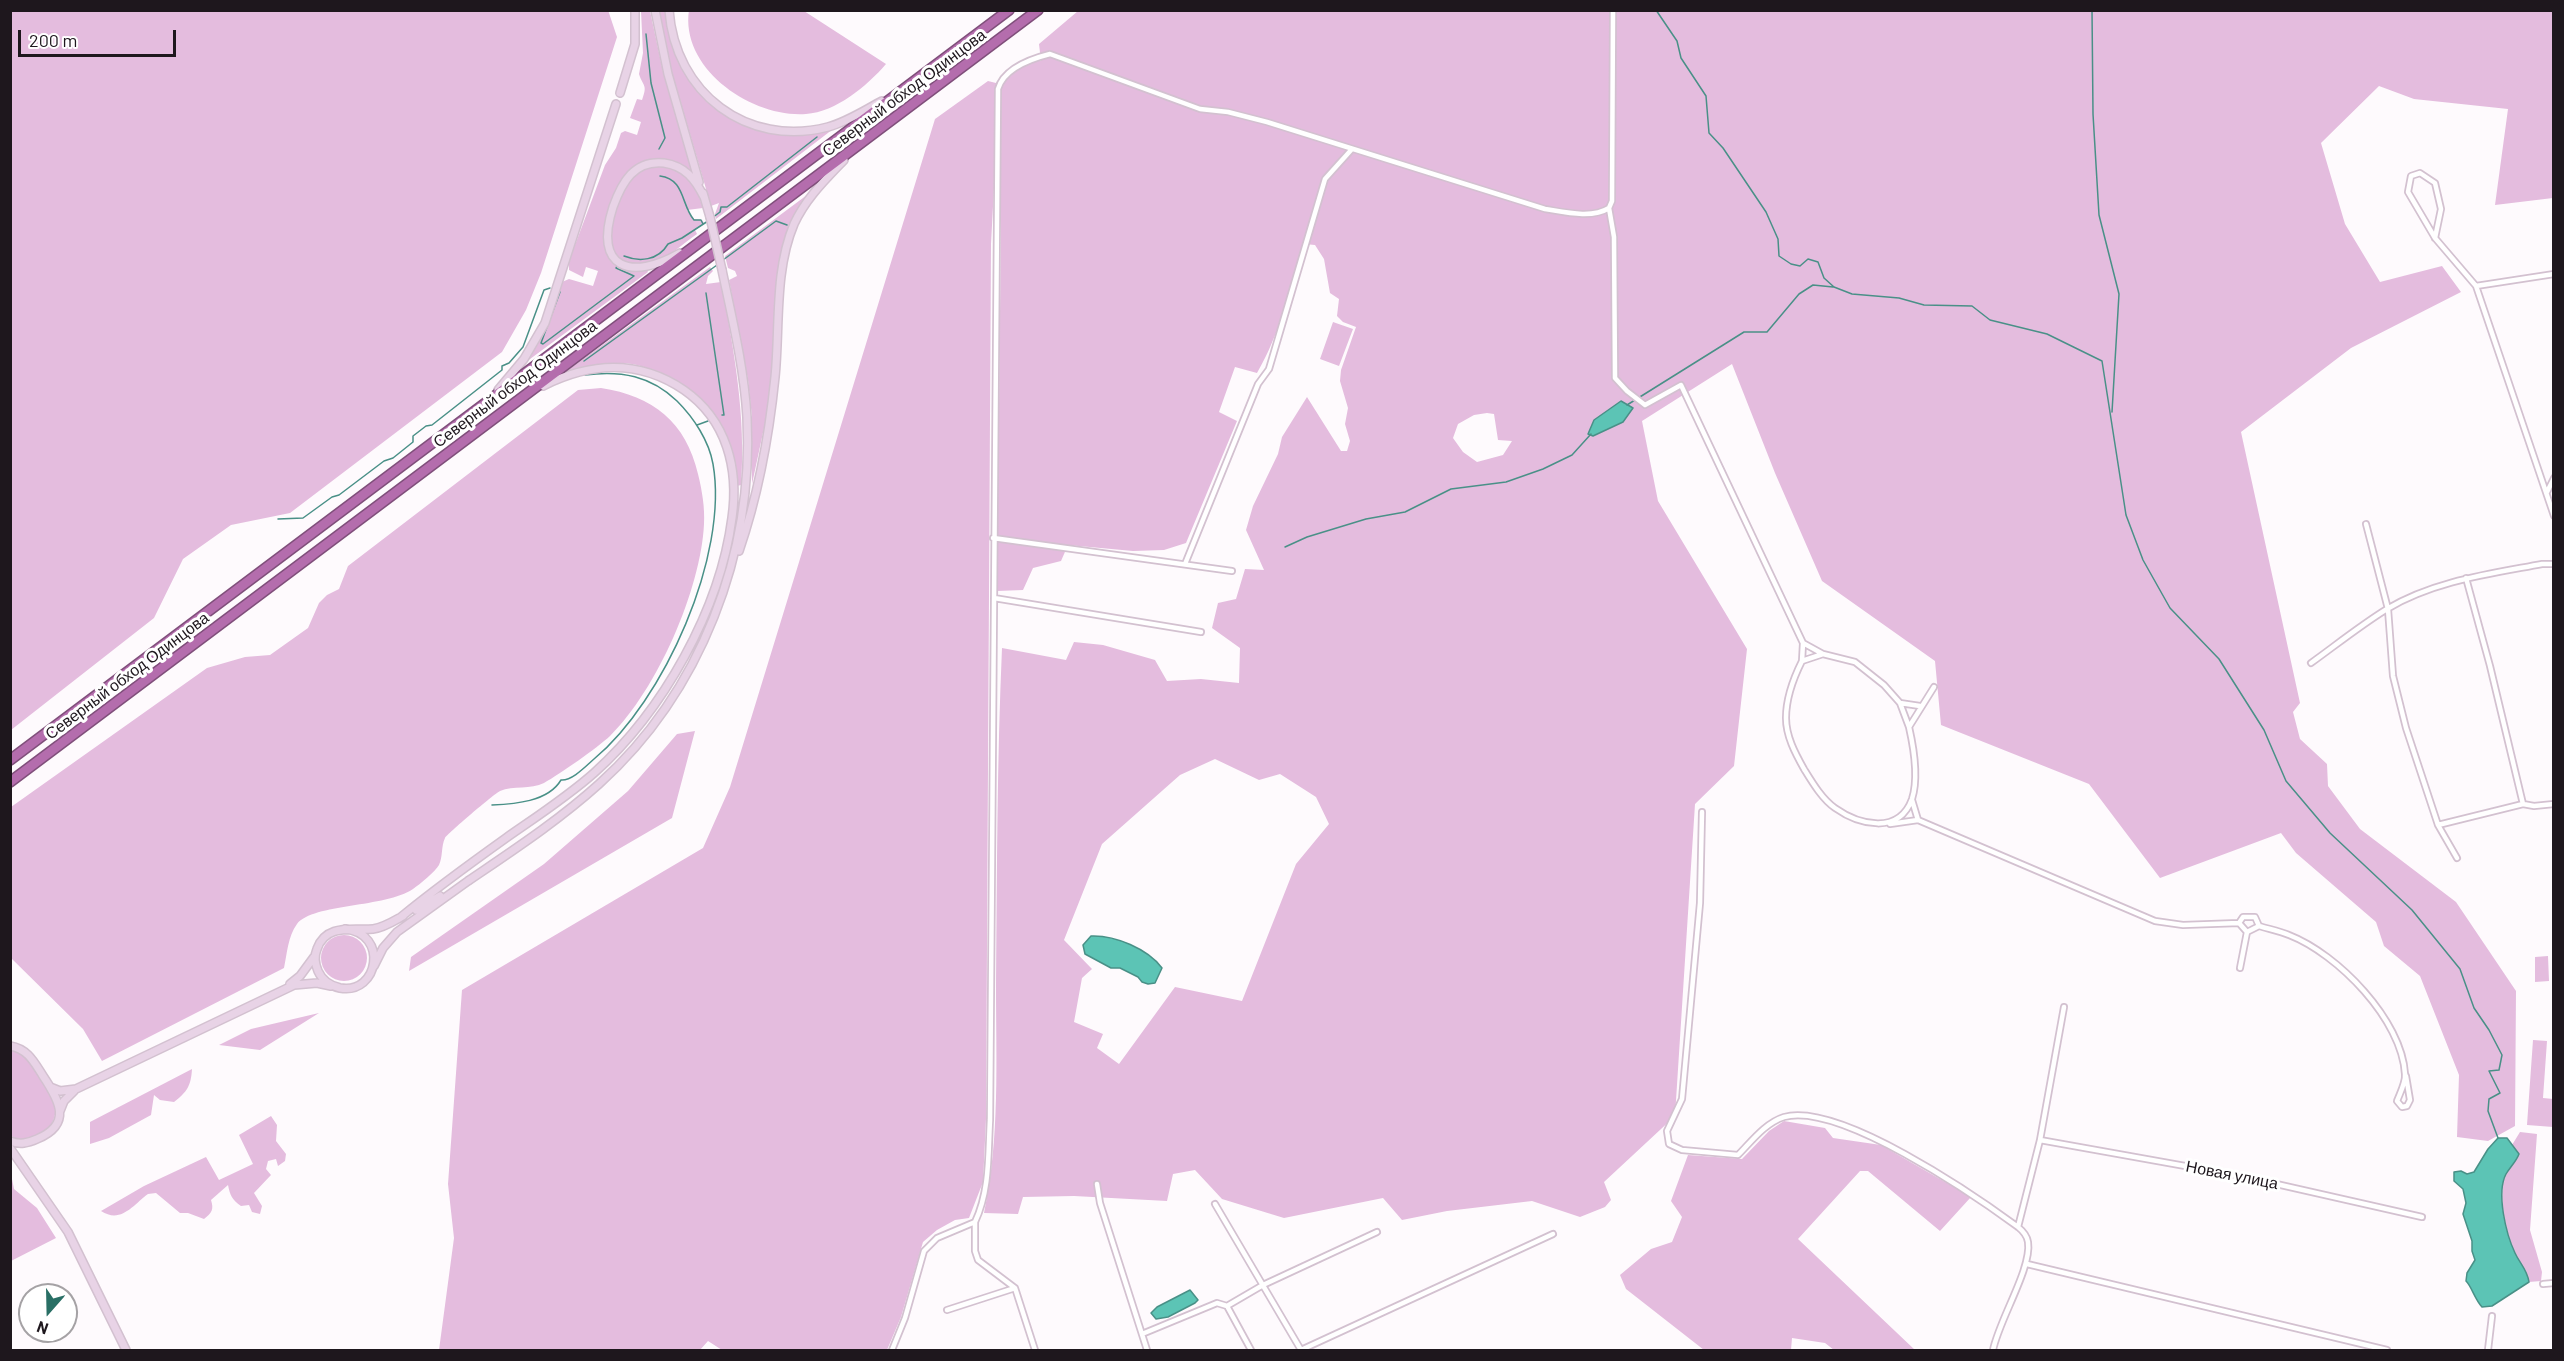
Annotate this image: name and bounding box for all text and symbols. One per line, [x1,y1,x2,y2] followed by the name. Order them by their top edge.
[21,18,178,56] scale bar
[818,25,990,161] street label: Северный обход Одинцова
[29,29,77,51] text: 200 m
[429,316,601,452] street label: Северный обход Одинцова
[41,608,213,744] street label: Северный обход Одинцова
[2184,1157,2280,1193] street label: Новая улица
[18,1283,78,1343] north arrow
[34,1318,51,1339] text: N

